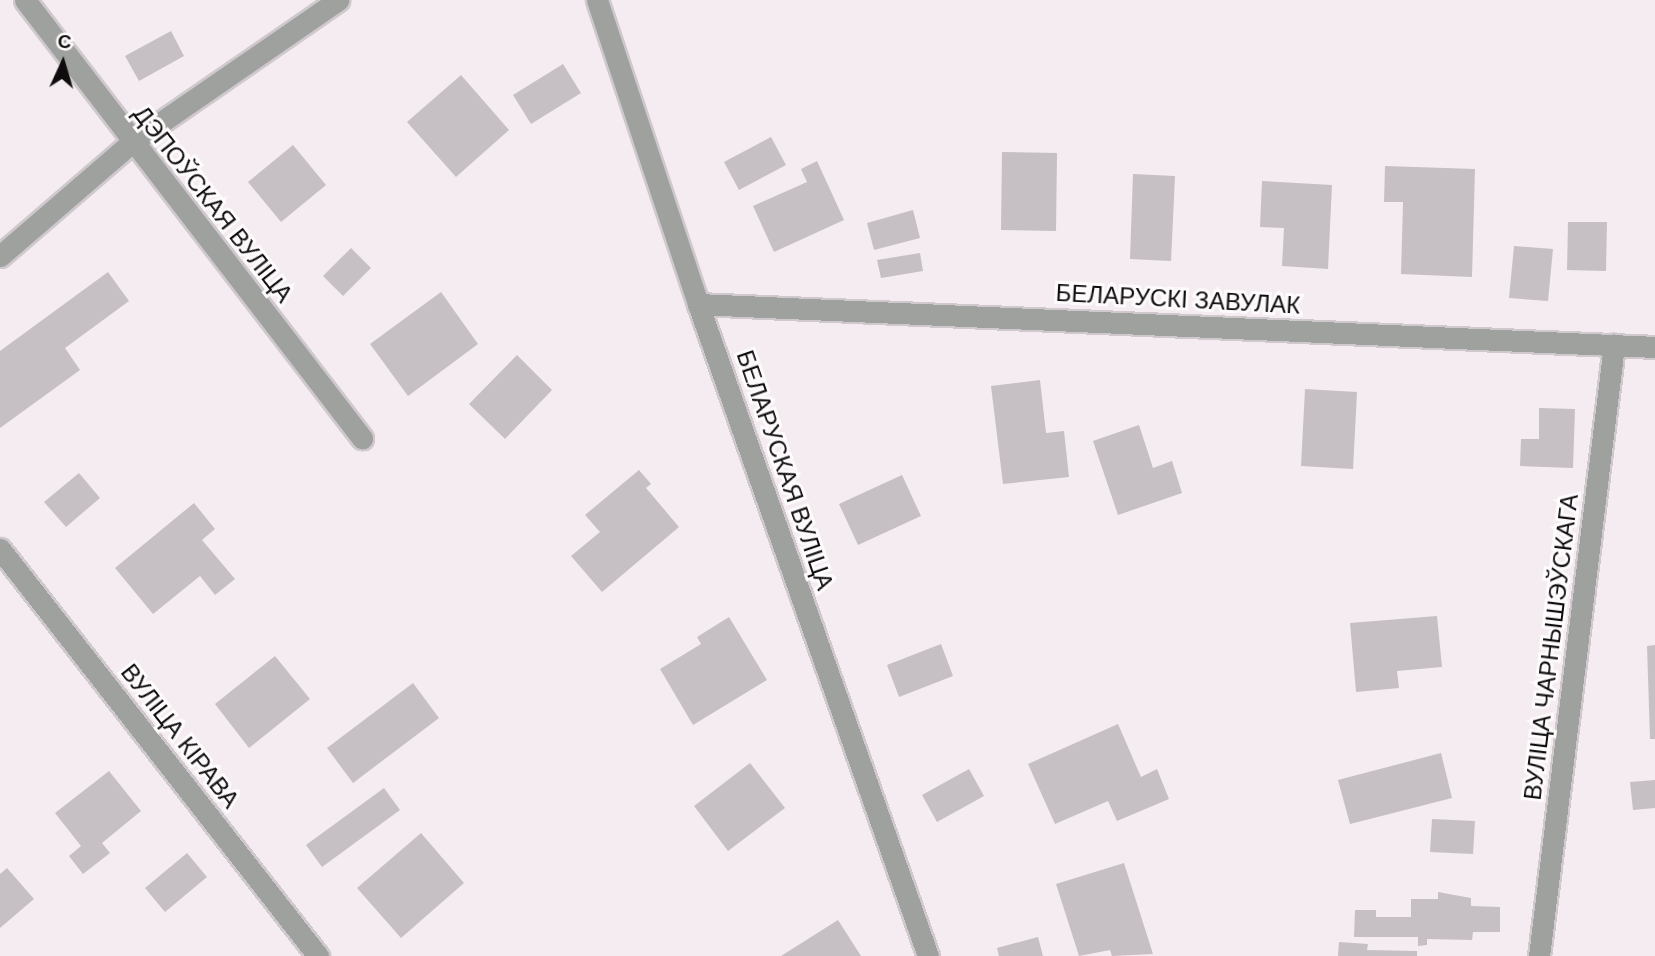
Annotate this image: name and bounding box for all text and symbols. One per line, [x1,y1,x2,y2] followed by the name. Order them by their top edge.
[28,28,98,98] north arrow
[57,31,72,53] text: С
[127,100,299,308] street label: ДЭПОЎСКАЯ ВУЛІЦА
[1055,278,1301,320] street label: БЕЛАРУСКІ ЗАВУЛАК
[730,346,840,594] street label: БЕЛАРУСКАЯ ВУЛІЦА
[1518,492,1584,802] street label: ВУЛІЦА ЧАРНЫШЭЎСКАГА
[115,658,245,814] street label: ВУЛІЦА КІРАВА

